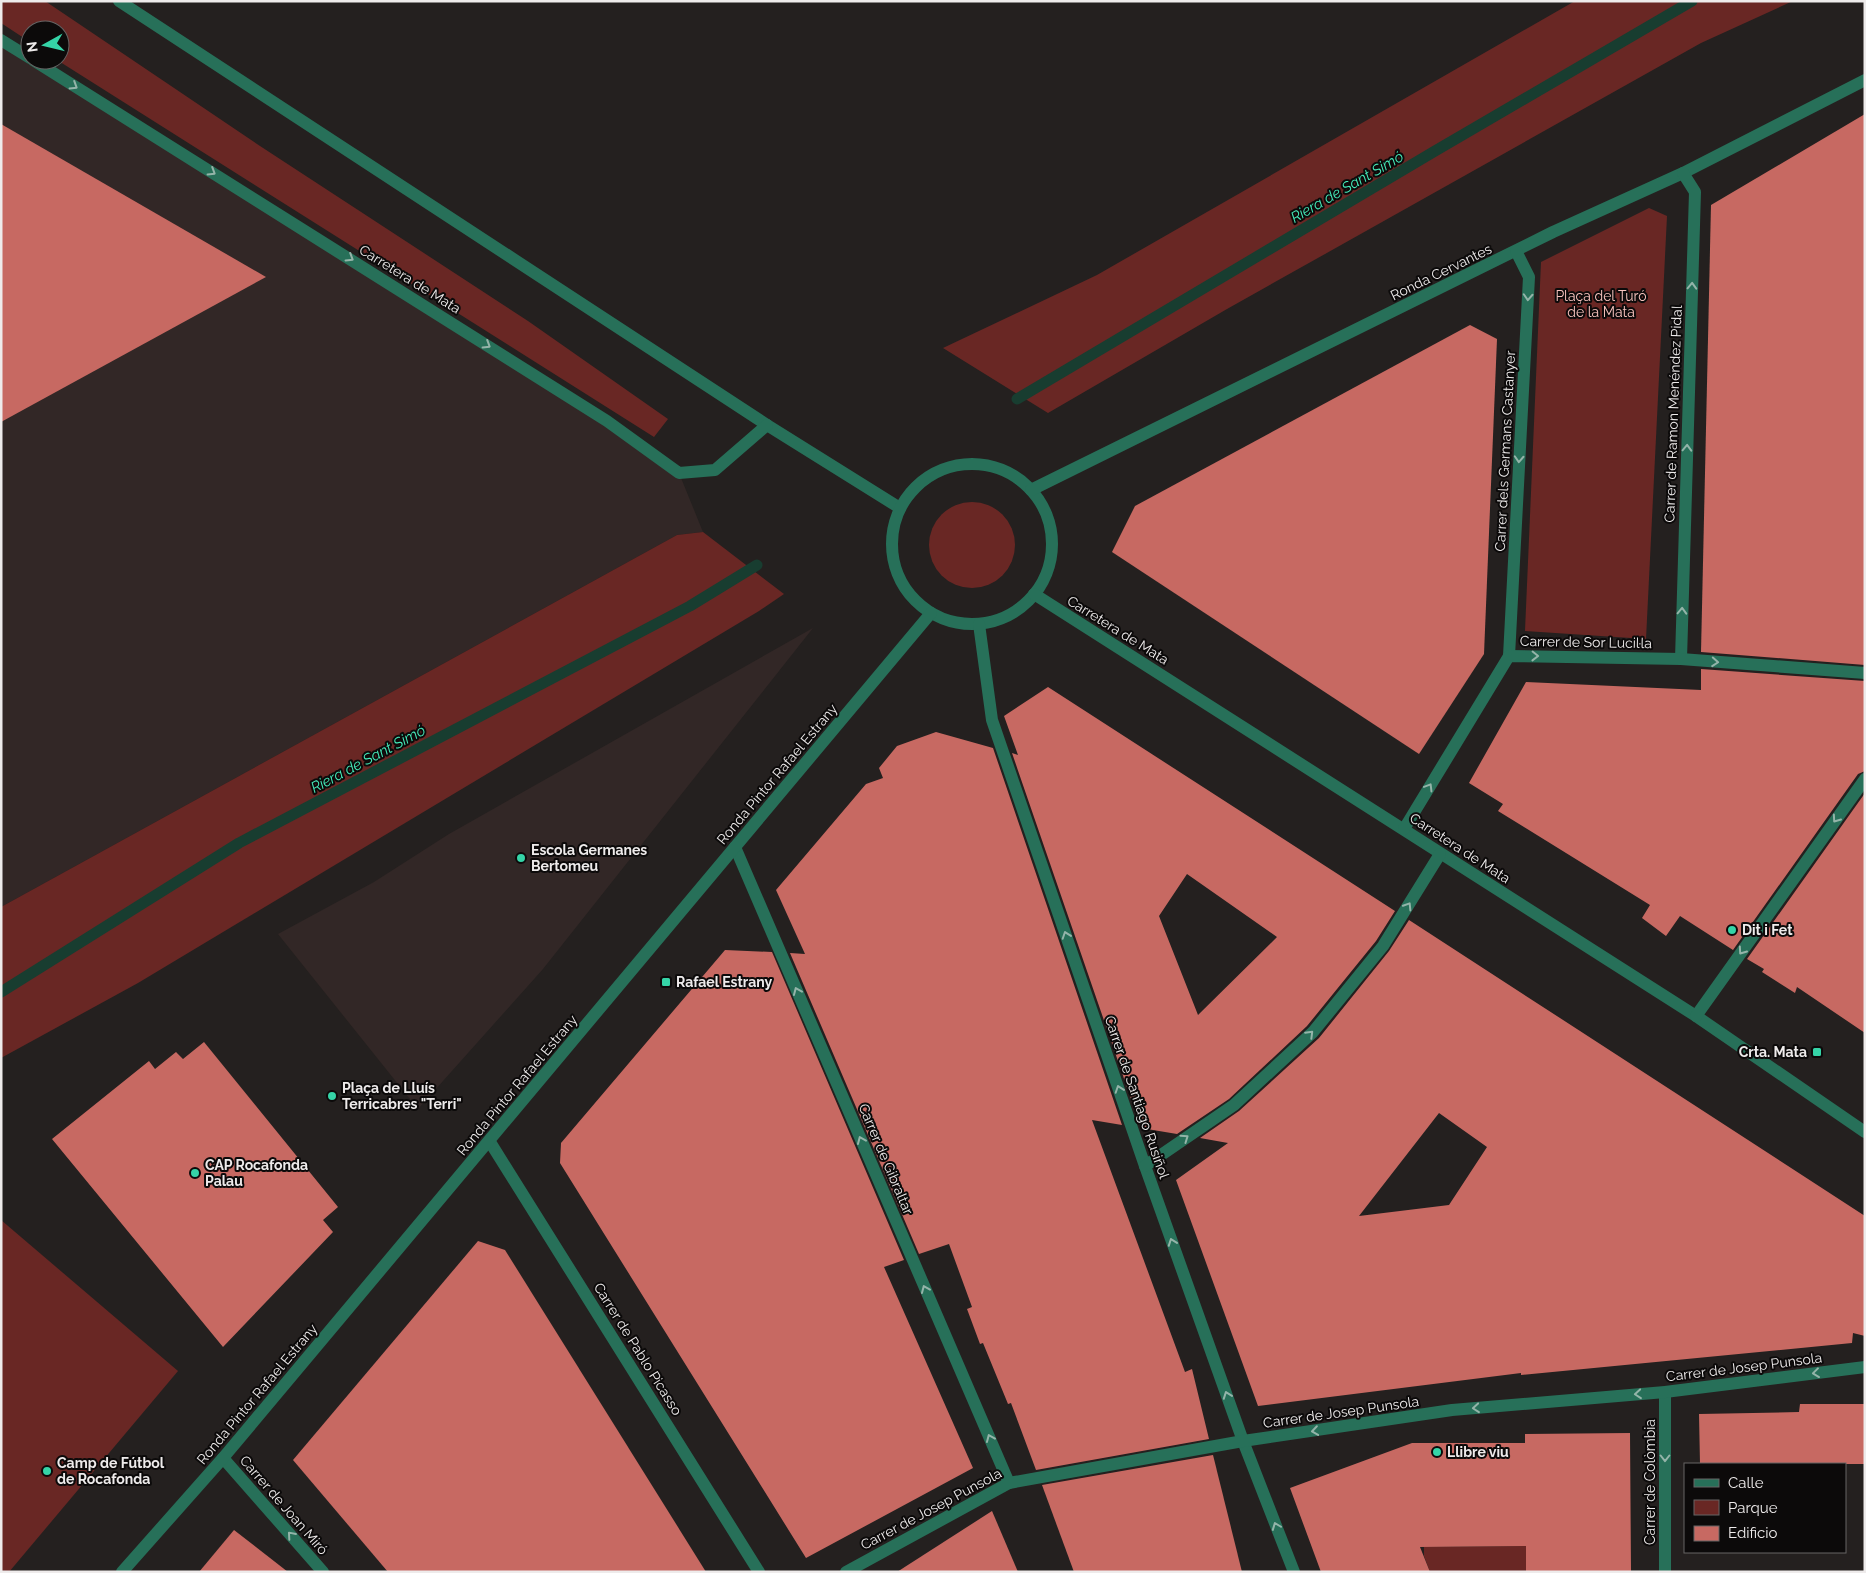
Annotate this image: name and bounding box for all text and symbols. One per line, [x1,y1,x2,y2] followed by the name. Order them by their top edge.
[20,20,70,70] north arrow
[23,40,41,53] text: N
[69,79,78,89] one-way arrow
[1287,147,1407,227] water label: Riera de Sant Simó
[207,165,216,175] one-way arrow
[1388,240,1494,303] street label: Ronda Cervantes
[356,241,464,317] street label: Carretera de Mata
[344,252,353,262] one-way arrow
[1687,282,1698,290] one-way arrow
[1555,288,1647,320] park label: Plaça del Turó de la Mata
[1522,293,1533,301] one-way arrow
[1661,305,1685,523] street label: Carrer de Ramon Menéndez Pidal
[481,339,491,348] one-way arrow
[1492,350,1518,552] street label: Carrer dels Germans Castanyer
[1682,444,1692,452] one-way arrow
[1514,456,1525,464] one-way arrow
[1064,592,1172,668] street label: Carretera de Mata
[1677,607,1687,614] one-way arrow
[1520,633,1652,651] street label: Carrer de Sor Lucil·la
[1532,651,1539,661] one-way arrow
[1711,656,1719,667] one-way arrow
[714,700,841,847] street label: Ronda Pintor Rafael Estrany
[308,721,428,797] water label: Riera de Sant Simó
[1423,783,1432,793] one-way arrow
[1407,810,1513,886] street label: Carretera de Mata
[1834,813,1842,822] one-way arrow
[531,842,647,874] place label: Escola Germanes Bertomeu
[515,852,527,864] marker: Escola Germanes Bertomeu
[1402,902,1412,911] one-way arrow
[1742,922,1793,938] place label: Dit i Fet
[1726,924,1738,936] marker: Dit i Fet
[1062,931,1072,940] one-way arrow
[1739,945,1748,955] one-way arrow
[676,974,773,990] place label: Rafael Estrany
[660,976,672,988] marker: Rafael Estrany
[792,987,803,996] one-way arrow
[454,1011,581,1158] street label: Ronda Pintor Rafael Estrany
[1102,1013,1173,1181] street label: Carrer de Santiago Rusiñol
[1304,1031,1313,1040] one-way arrow
[1739,1044,1807,1060] place label: Crta. Mata
[1811,1046,1823,1058] marker: Crta. Mata
[342,1080,462,1112] place label: Plaça de Lluís Terricabres "Terri"
[1114,1085,1124,1094] one-way arrow
[326,1090,338,1102] marker: Plaça de Lluís Terricabres "Terri"
[855,1101,917,1217] street label: Carrer de Gibraltar
[1179,1135,1189,1144] one-way arrow
[857,1136,868,1145] one-way arrow
[205,1157,308,1189] place label: CAP Rocafonda Palau
[189,1167,201,1179] marker: CAP Rocafonda Palau
[1168,1238,1178,1247] one-way arrow
[591,1280,685,1418] street label: Carrer de Pablo Picasso
[921,1285,932,1294] one-way arrow
[194,1320,321,1467] street label: Ronda Pintor Rafael Estrany
[1665,1349,1823,1385] street label: Carrer de Josep Punsola
[1812,1367,1820,1378] one-way arrow
[1633,1388,1641,1399] one-way arrow
[1222,1392,1232,1400] one-way arrow
[1262,1393,1420,1431] street label: Carrer de Josep Punsola
[1472,1403,1480,1414] one-way arrow
[1642,1419,1658,1545] street label: Carrer de Colòmbia
[1311,1425,1319,1435] one-way arrow
[985,1434,996,1443] one-way arrow
[1447,1444,1509,1460] place label: Llibre viu
[1431,1446,1443,1458] marker: Llibre viu
[237,1452,331,1558] street label: Carrer de Joan Miró
[1660,1454,1670,1462] one-way arrow
[57,1455,165,1487] place label: Camp de Fútbol de Rocafonda
[1684,1463,1846,1553] legend
[41,1465,53,1477] marker: Camp de Fútbol de Rocafonda
[858,1465,1004,1553] street label: Carrer de Josep Punsola
[1728,1474,1764,1492] text: Calle
[1728,1499,1778,1517] text: Parque
[1272,1523,1282,1531] one-way arrow
[1728,1524,1778,1542] text: Edificio
[288,1532,297,1541] one-way arrow

